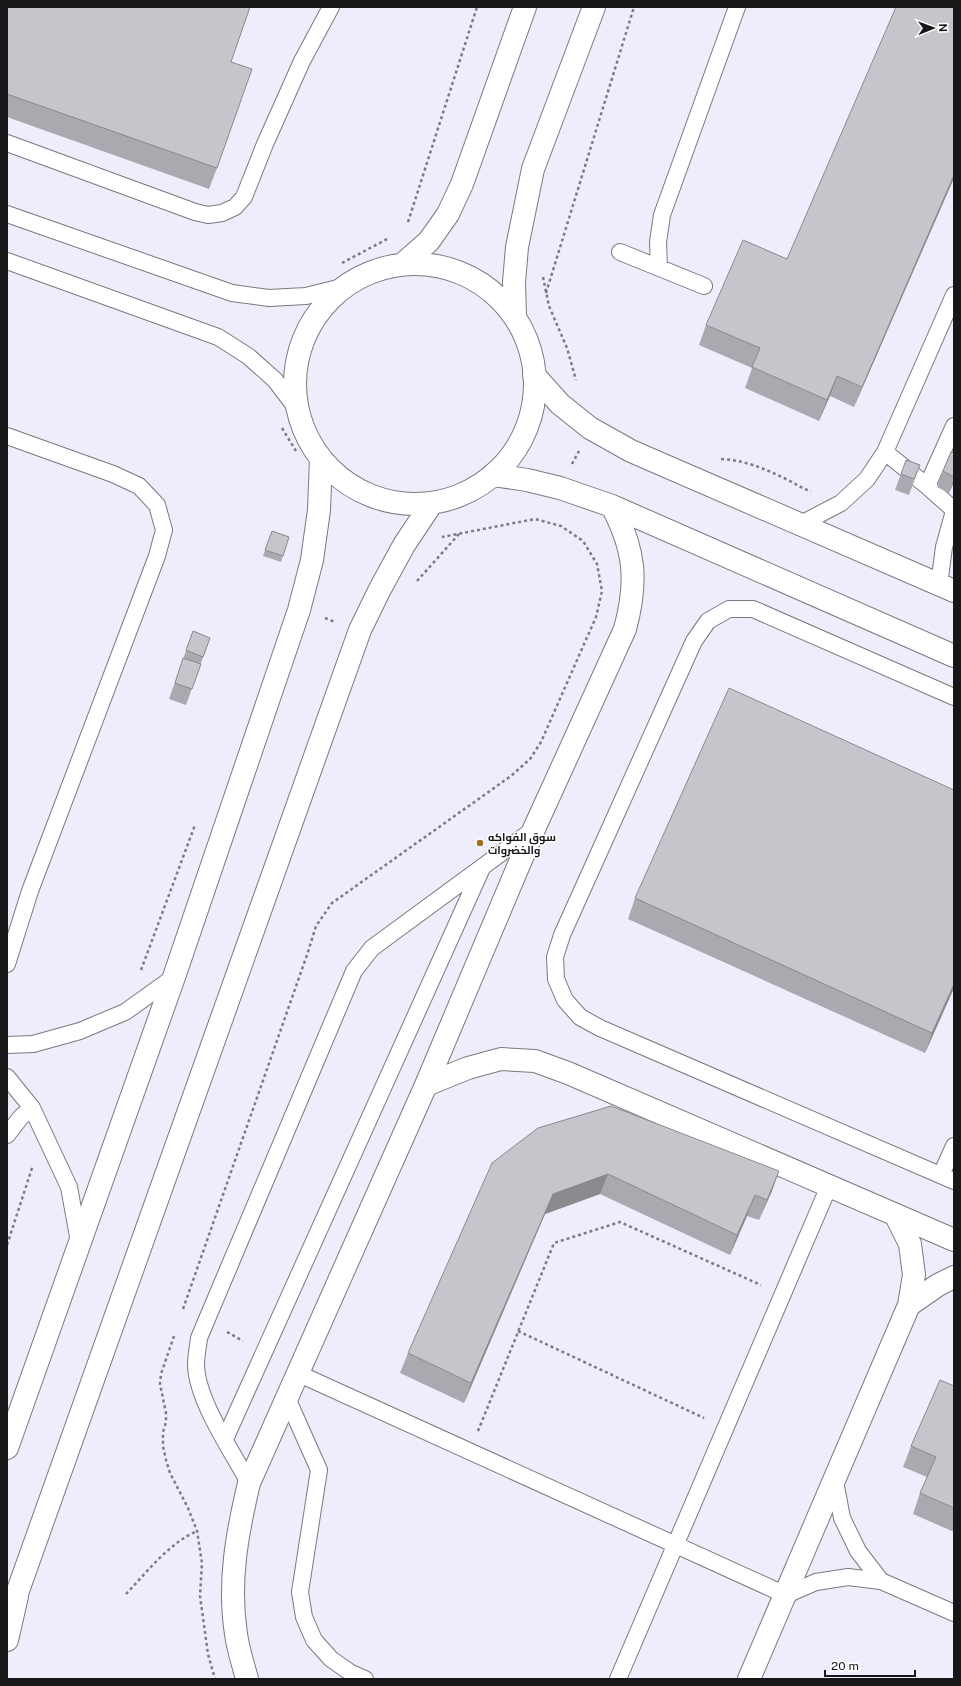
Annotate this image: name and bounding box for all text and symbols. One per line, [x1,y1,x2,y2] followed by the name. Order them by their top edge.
[913,8,953,48] north arrow
[937,23,949,32] text: N
[488,831,556,858] place label: سوق الفواكه والخضروات
[475,838,485,848] marker: سوق الفواكه والخضروات
[825,1652,915,1678] scale bar
[831,1659,859,1673] text: 20 m

